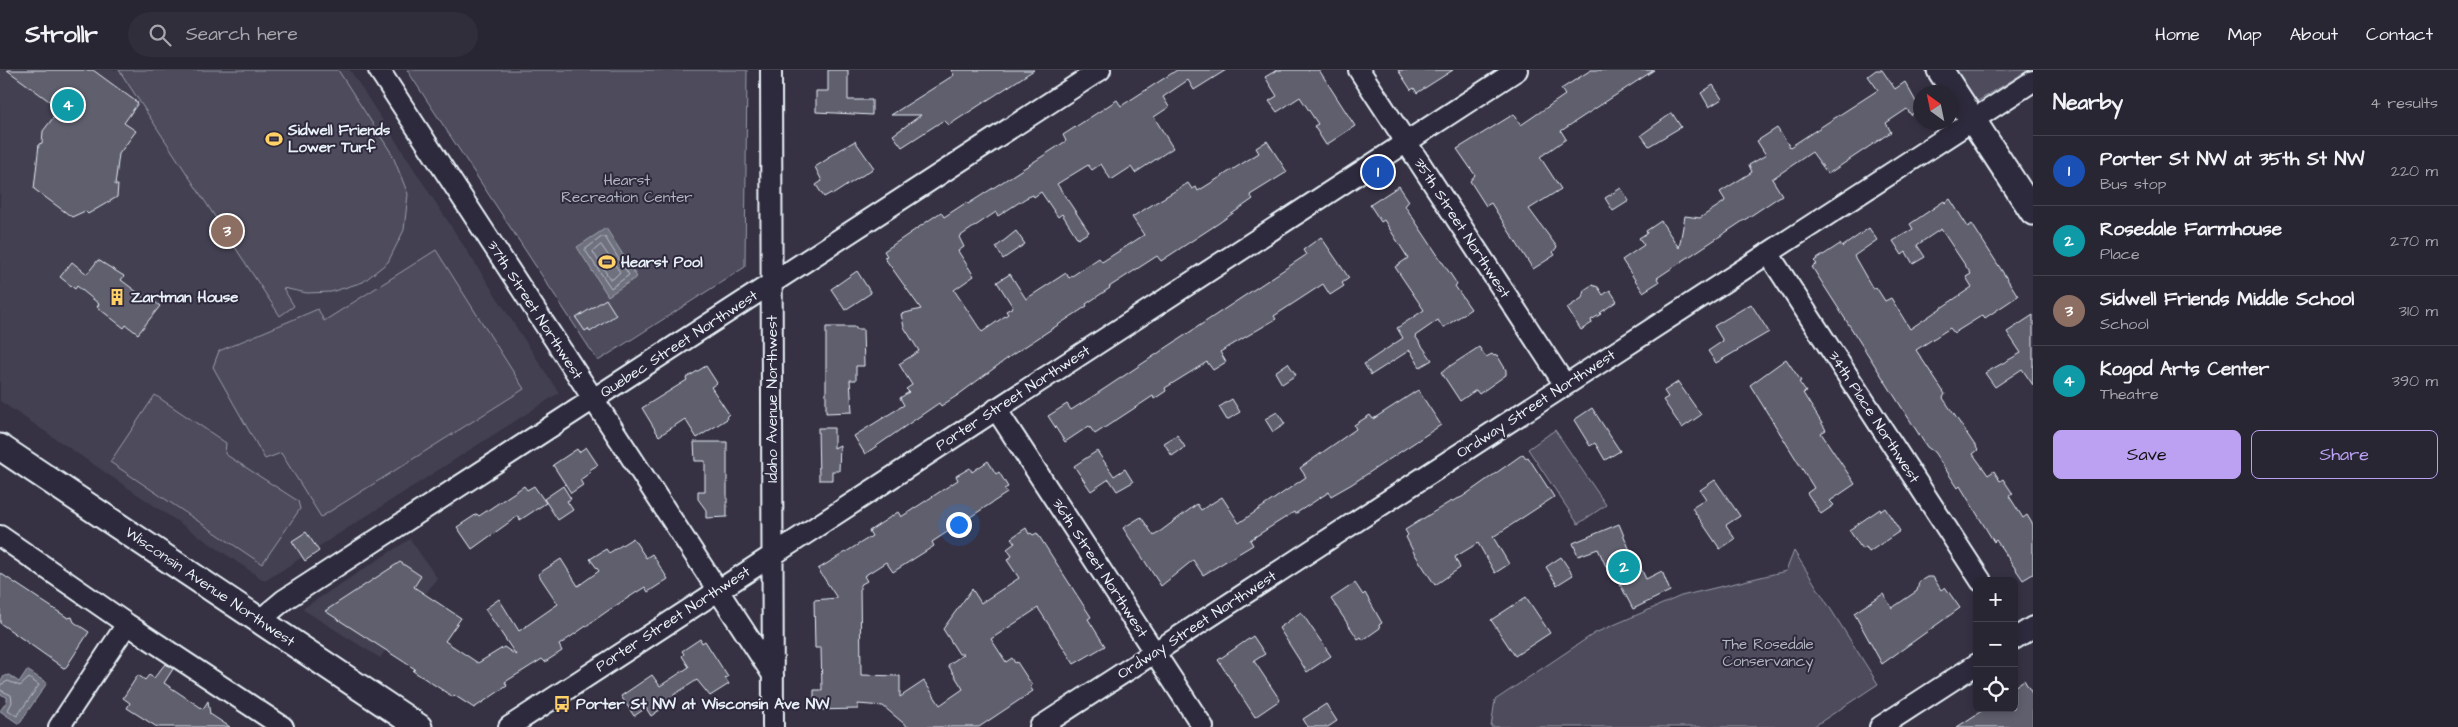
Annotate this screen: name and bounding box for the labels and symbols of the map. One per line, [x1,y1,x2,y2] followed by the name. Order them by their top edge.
[1913,85,1958,130] north arrow
[52,86,84,124] pin: 4
[287,120,391,158] place label: Sidwell Friends Lower Turf
[264,129,284,149] sports icon: Sidwell Friends Lower Turf
[1362,153,1394,191] pin: 1
[1409,154,1515,302] street label: 35th Street Northwest
[561,170,693,208] park label: Hearst Recreation Center
[211,212,243,250] pin: 3
[482,236,588,384] street label: 37th Street Northwest
[597,252,617,272] sports icon: Hearst Pool
[621,252,703,273] place label: Hearst Pool
[596,285,762,403] street label: Quebec Street Northwest
[107,287,127,307] building icon: Zartman House
[131,287,238,308] place label: Zartman House
[762,315,783,483] street label: Idaho Avenue Northwest
[932,340,1094,456] street label: Porter Street Northwest
[1452,345,1620,464] street label: Ordway Street Northwest
[1823,347,1925,487] street label: 34th Place Northwest
[1047,494,1153,642] street label: 36th Street Northwest
[946,512,972,538] your location
[121,522,299,652] street label: Wisconsin Avenue Northwest
[1608,548,1640,586] pin: 2
[592,561,754,677] street label: Porter Street Northwest
[1113,566,1281,685] street label: Ordway Street Northwest
[1722,634,1814,673] park label: The Rosedale Conservancy
[552,694,572,714] bus stop icon: Porter St NW at Wisconsin Ave NW
[576,694,830,715] place label: Porter St NW at Wisconsin Ave NW

